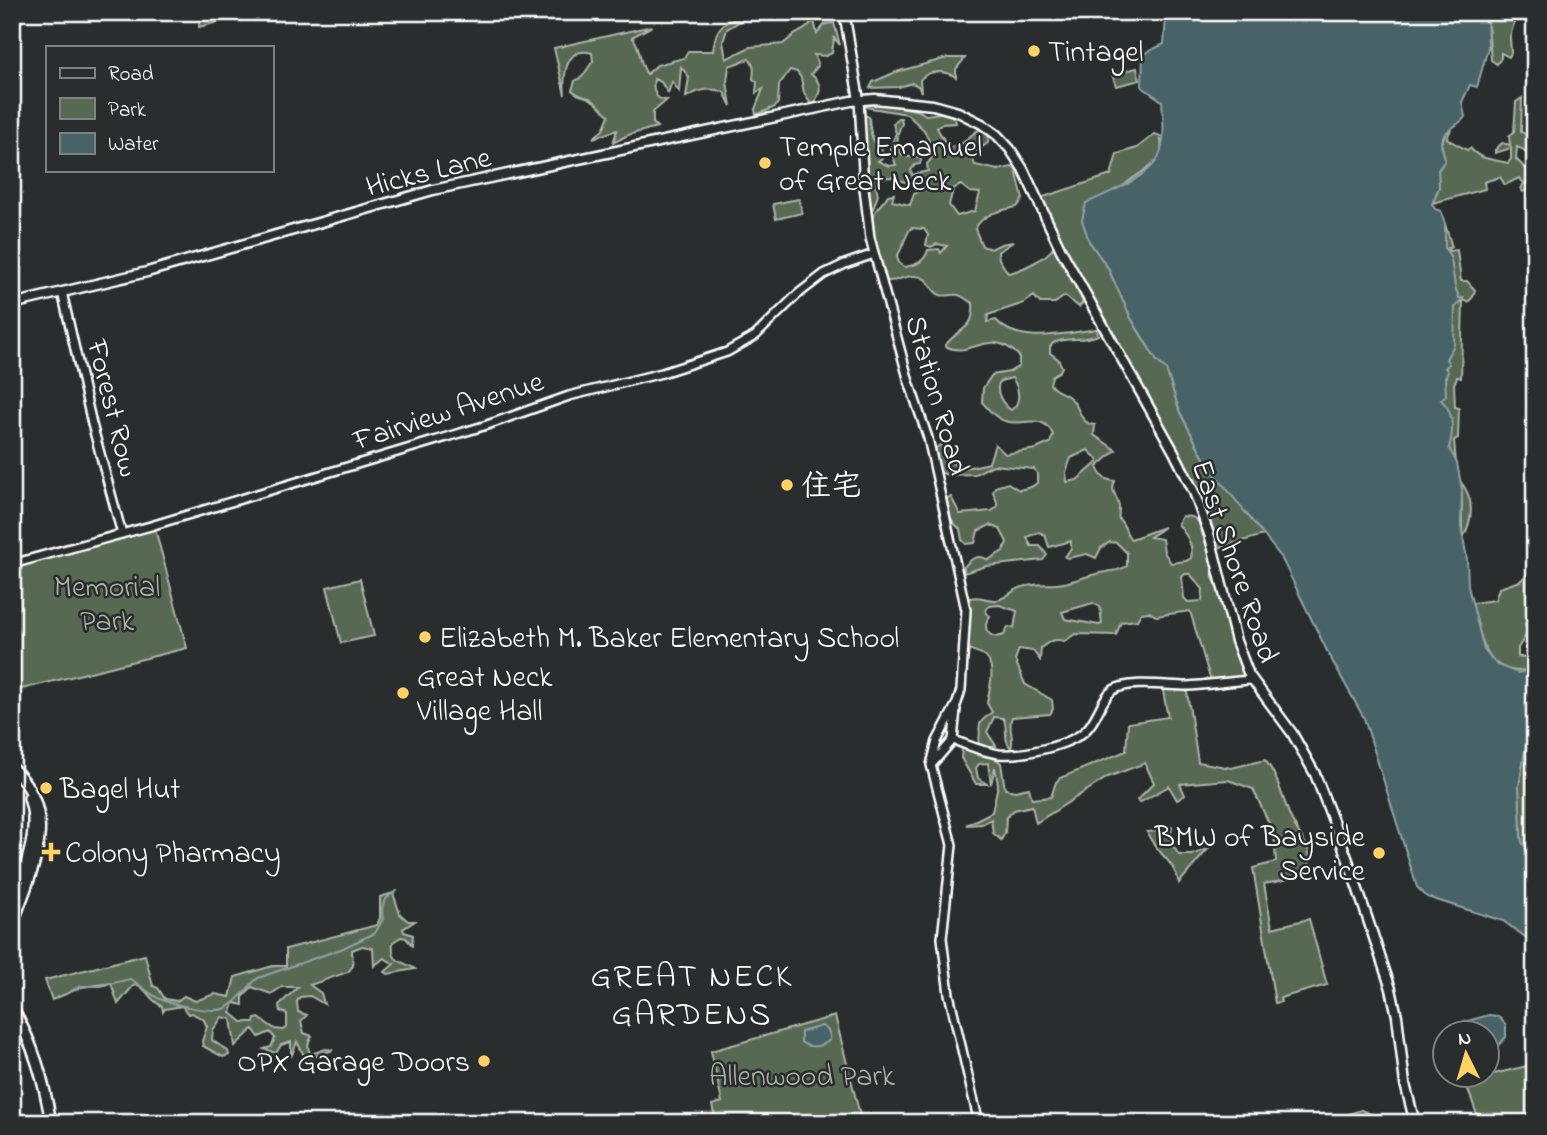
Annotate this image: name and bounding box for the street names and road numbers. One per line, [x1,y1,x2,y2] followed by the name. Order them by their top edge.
[362,137,496,211] street label: Hicks Lane
[891,311,979,481] street label: Station Road
[73,335,149,482] street label: Forest Row
[347,361,550,465] street label: Fairview Avenue
[1178,455,1288,669] street label: East Shore Road

